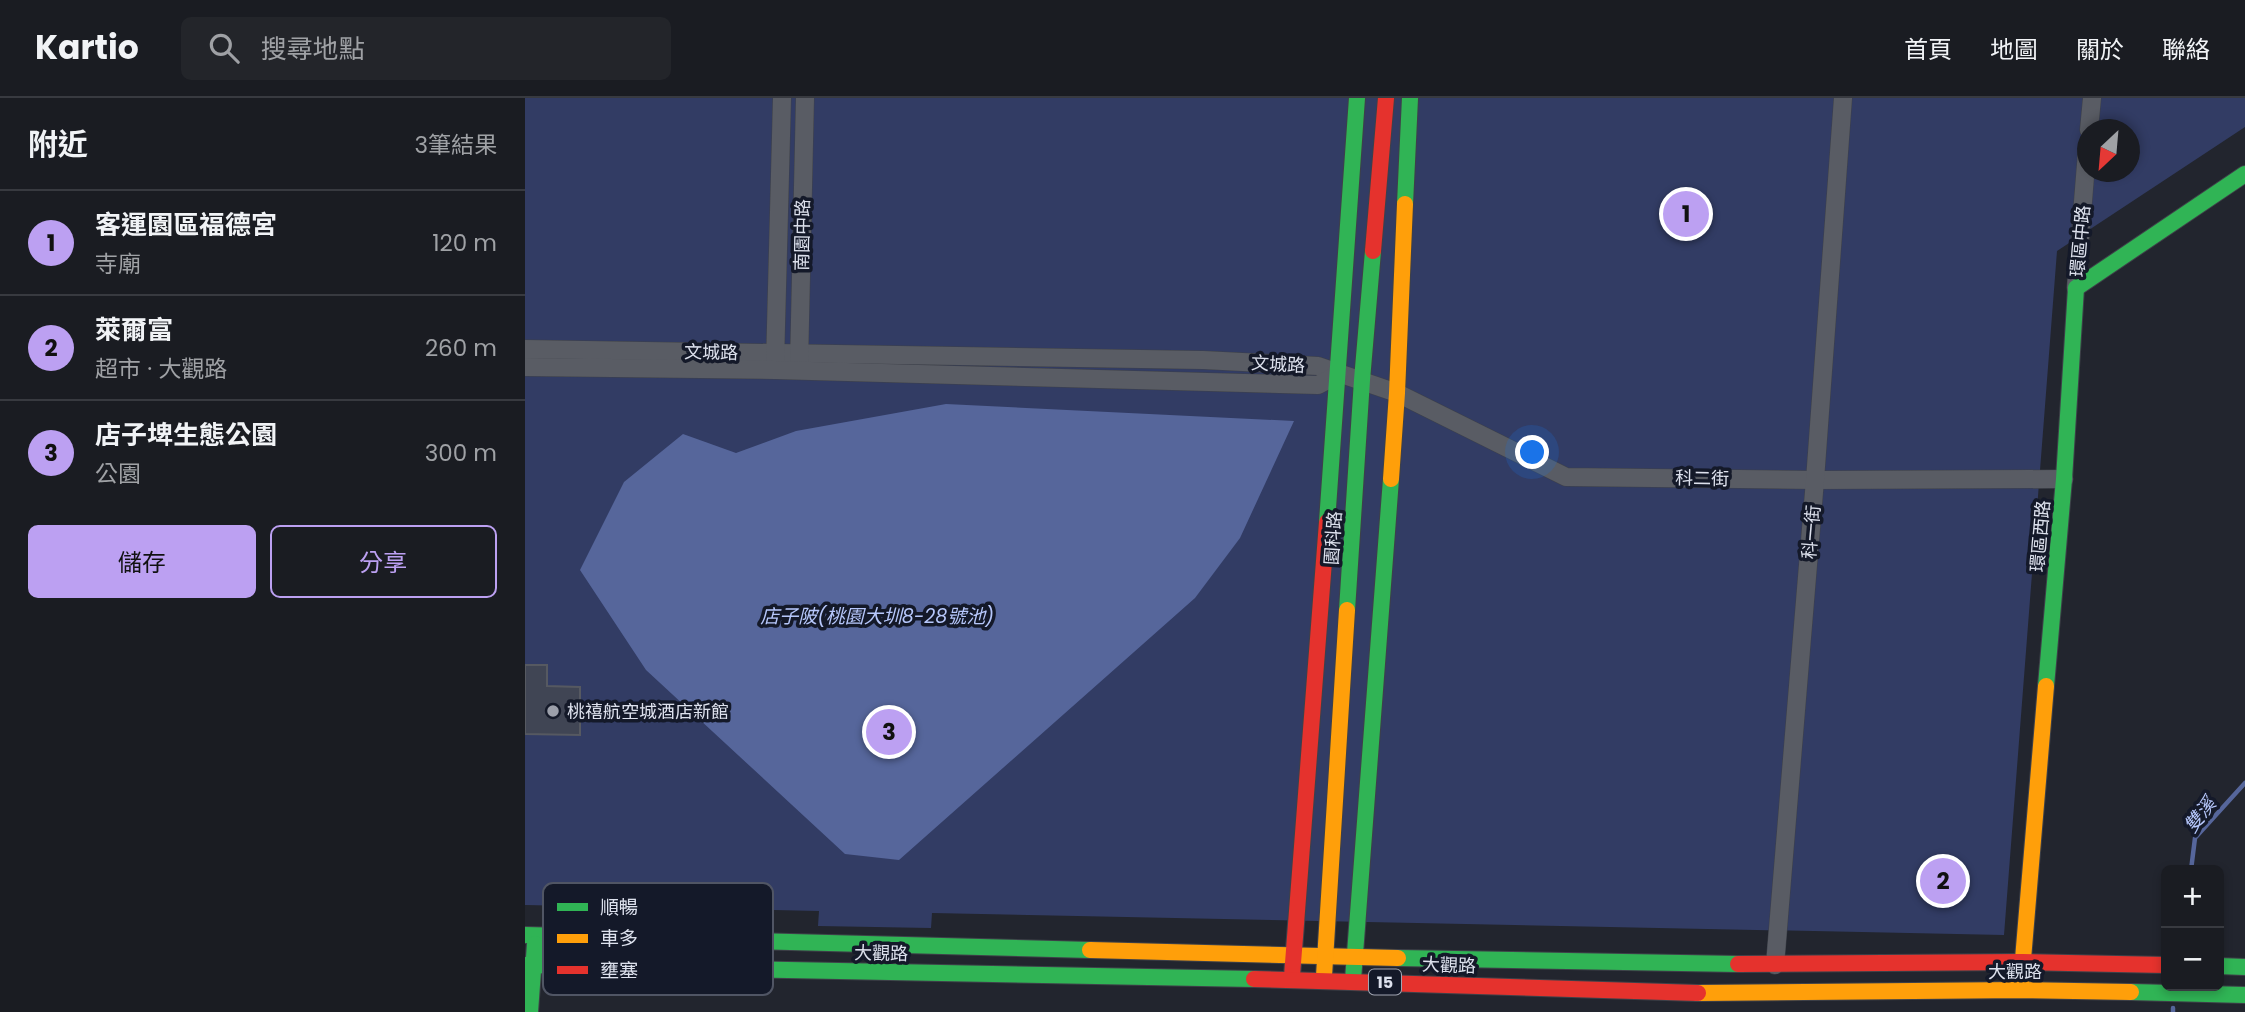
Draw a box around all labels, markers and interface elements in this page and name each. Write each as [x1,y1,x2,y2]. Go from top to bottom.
search box [181,17,671,80]
text: Kartio [35,24,139,71]
icon: search [205,29,243,67]
text: 搜尋地點 [261,31,365,67]
text: 首頁 [1904,33,1952,66]
text: 地圖 [1990,33,2038,66]
text: 關於 [2076,33,2124,66]
text: 聯絡 [2162,33,2210,66]
north arrow [2077,119,2140,182]
text: 附近 [28,123,88,166]
text: 3筆結果 [414,129,497,161]
pin: 1 [1663,188,1709,240]
street label: 南園中路 [789,199,815,271]
street label: 環區中路 [2064,204,2096,278]
text: 客運園區福德宮 [95,207,277,243]
text: 1 [47,227,55,259]
text: 120 m [432,227,497,259]
text: 寺廟 [95,248,141,280]
text: 萊爾富 [95,312,173,348]
text: 2 [44,332,58,364]
text: 260 m [425,332,497,364]
street label: 文城路 [684,339,738,365]
street label: 文城路 [1250,350,1306,378]
text: 超市 · 大觀路 [95,353,227,385]
text: 店子埤生態公園 [95,417,277,453]
your location [1515,435,1549,469]
text: 3 [44,437,58,469]
text: 300 m [425,437,497,469]
text: 公園 [95,458,141,490]
street label: 科二街 [1675,465,1729,491]
street label: 環區西路 [2024,499,2056,573]
street label: 科一街 [1796,504,1826,560]
street label: 園科路 [1319,510,1347,566]
button: 儲存 [28,525,256,598]
button: 分享 [270,525,497,598]
water label: 店子陂(桃園大圳8-28號池) [760,603,994,630]
place label: 桃禧航空城酒店新館 [567,699,729,724]
marker: 桃禧航空城酒店新館 [545,703,561,719]
pin: 3 [866,706,912,758]
water label: 雙溪 [2178,789,2224,838]
pin: 2 [1920,855,1966,907]
map controls [2161,865,2224,991]
button: + [2161,865,2224,928]
legend [543,883,773,995]
text: 順暢 [600,894,638,921]
text: 車多 [600,925,638,952]
button: − [2161,928,2224,991]
street label: 大觀路 [854,940,908,966]
street label: 大觀路 [1422,952,1476,978]
text: 壅塞 [600,957,638,984]
street label: 大觀路 [1988,959,2042,984]
road number: 15 [1369,970,1401,995]

